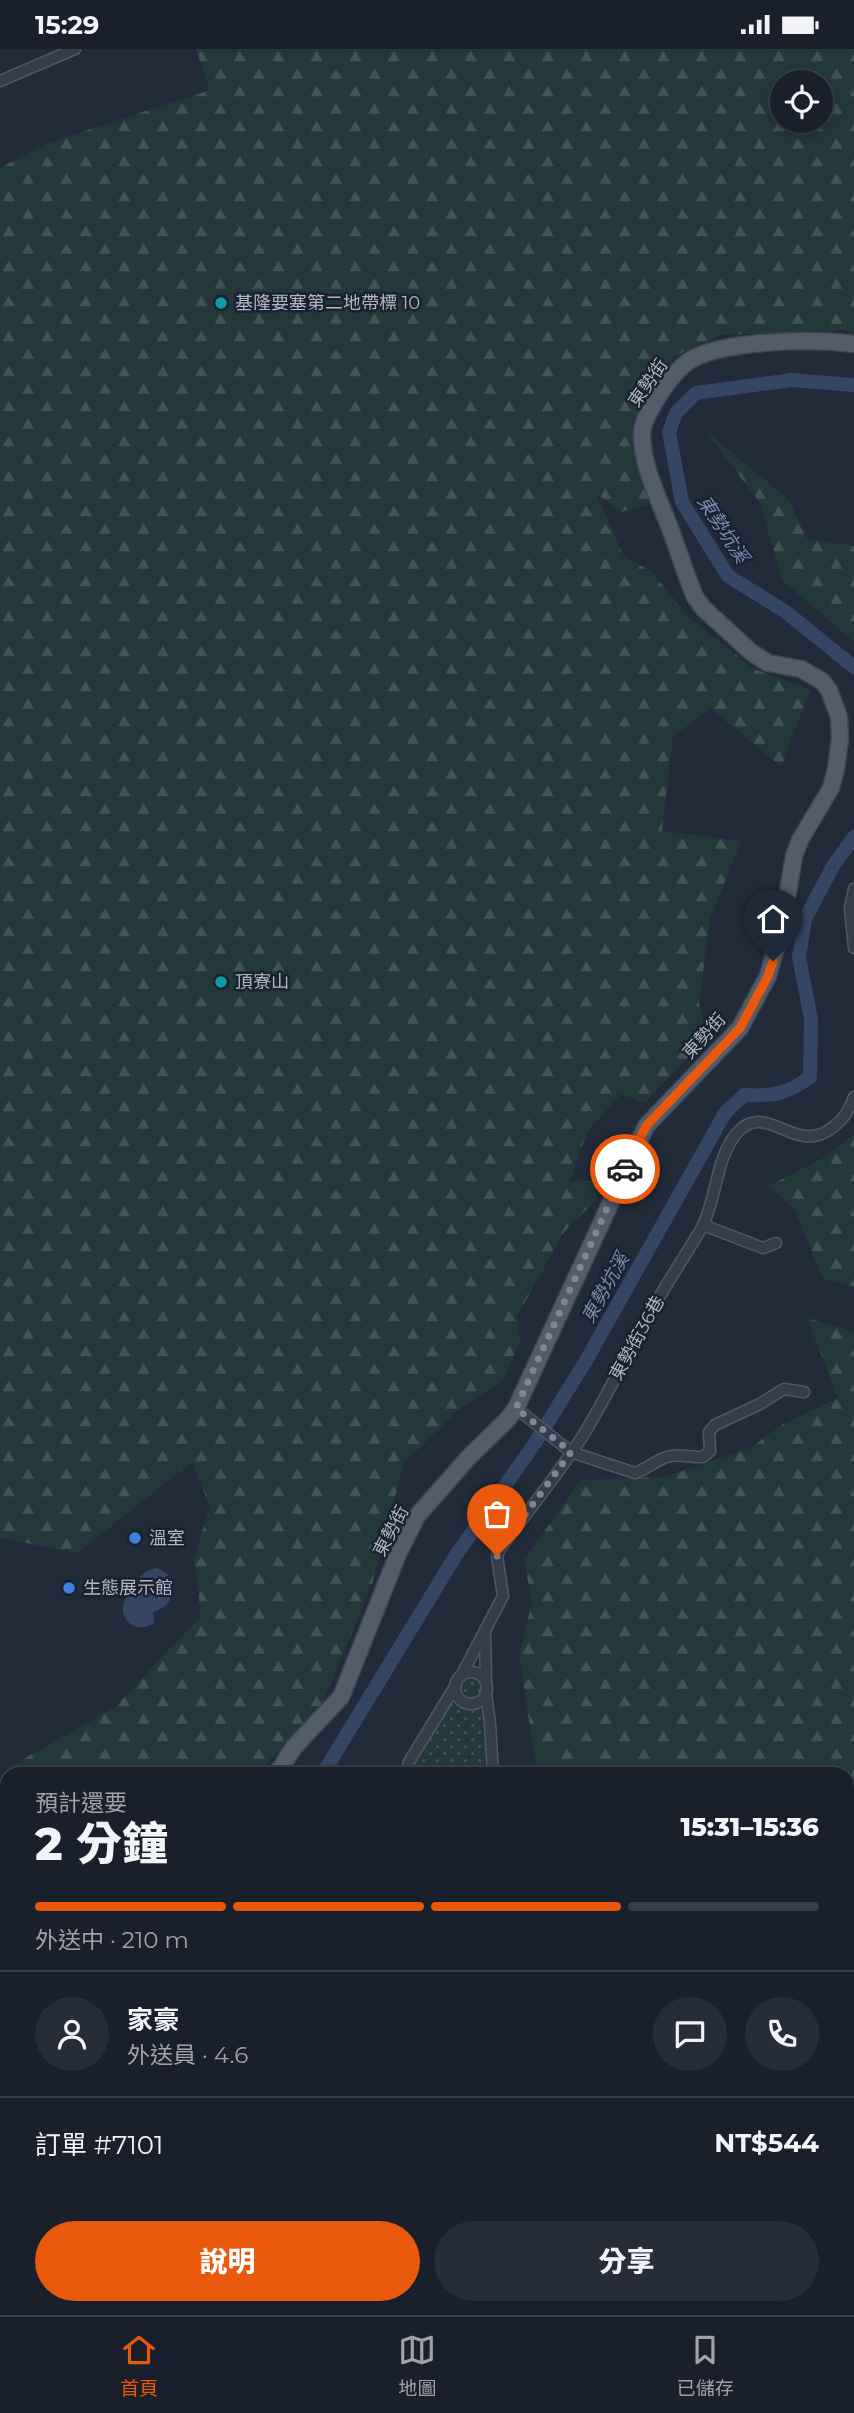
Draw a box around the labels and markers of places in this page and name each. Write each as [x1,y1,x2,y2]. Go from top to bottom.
place label: 基隆要塞第二地帶標 10 [235,292,420,314]
marker: 基隆要塞第二地帶標 10 [213,295,229,311]
pin [743,889,803,961]
place label: 頂寮山 [235,971,289,993]
marker: 頂寮山 [213,974,229,990]
pin [467,1484,527,1556]
place label: 溫室 [149,1527,185,1549]
marker: 溫室 [127,1530,143,1546]
place label: 生態展示館 [83,1577,173,1599]
marker: 生態展示館 [61,1580,77,1596]

